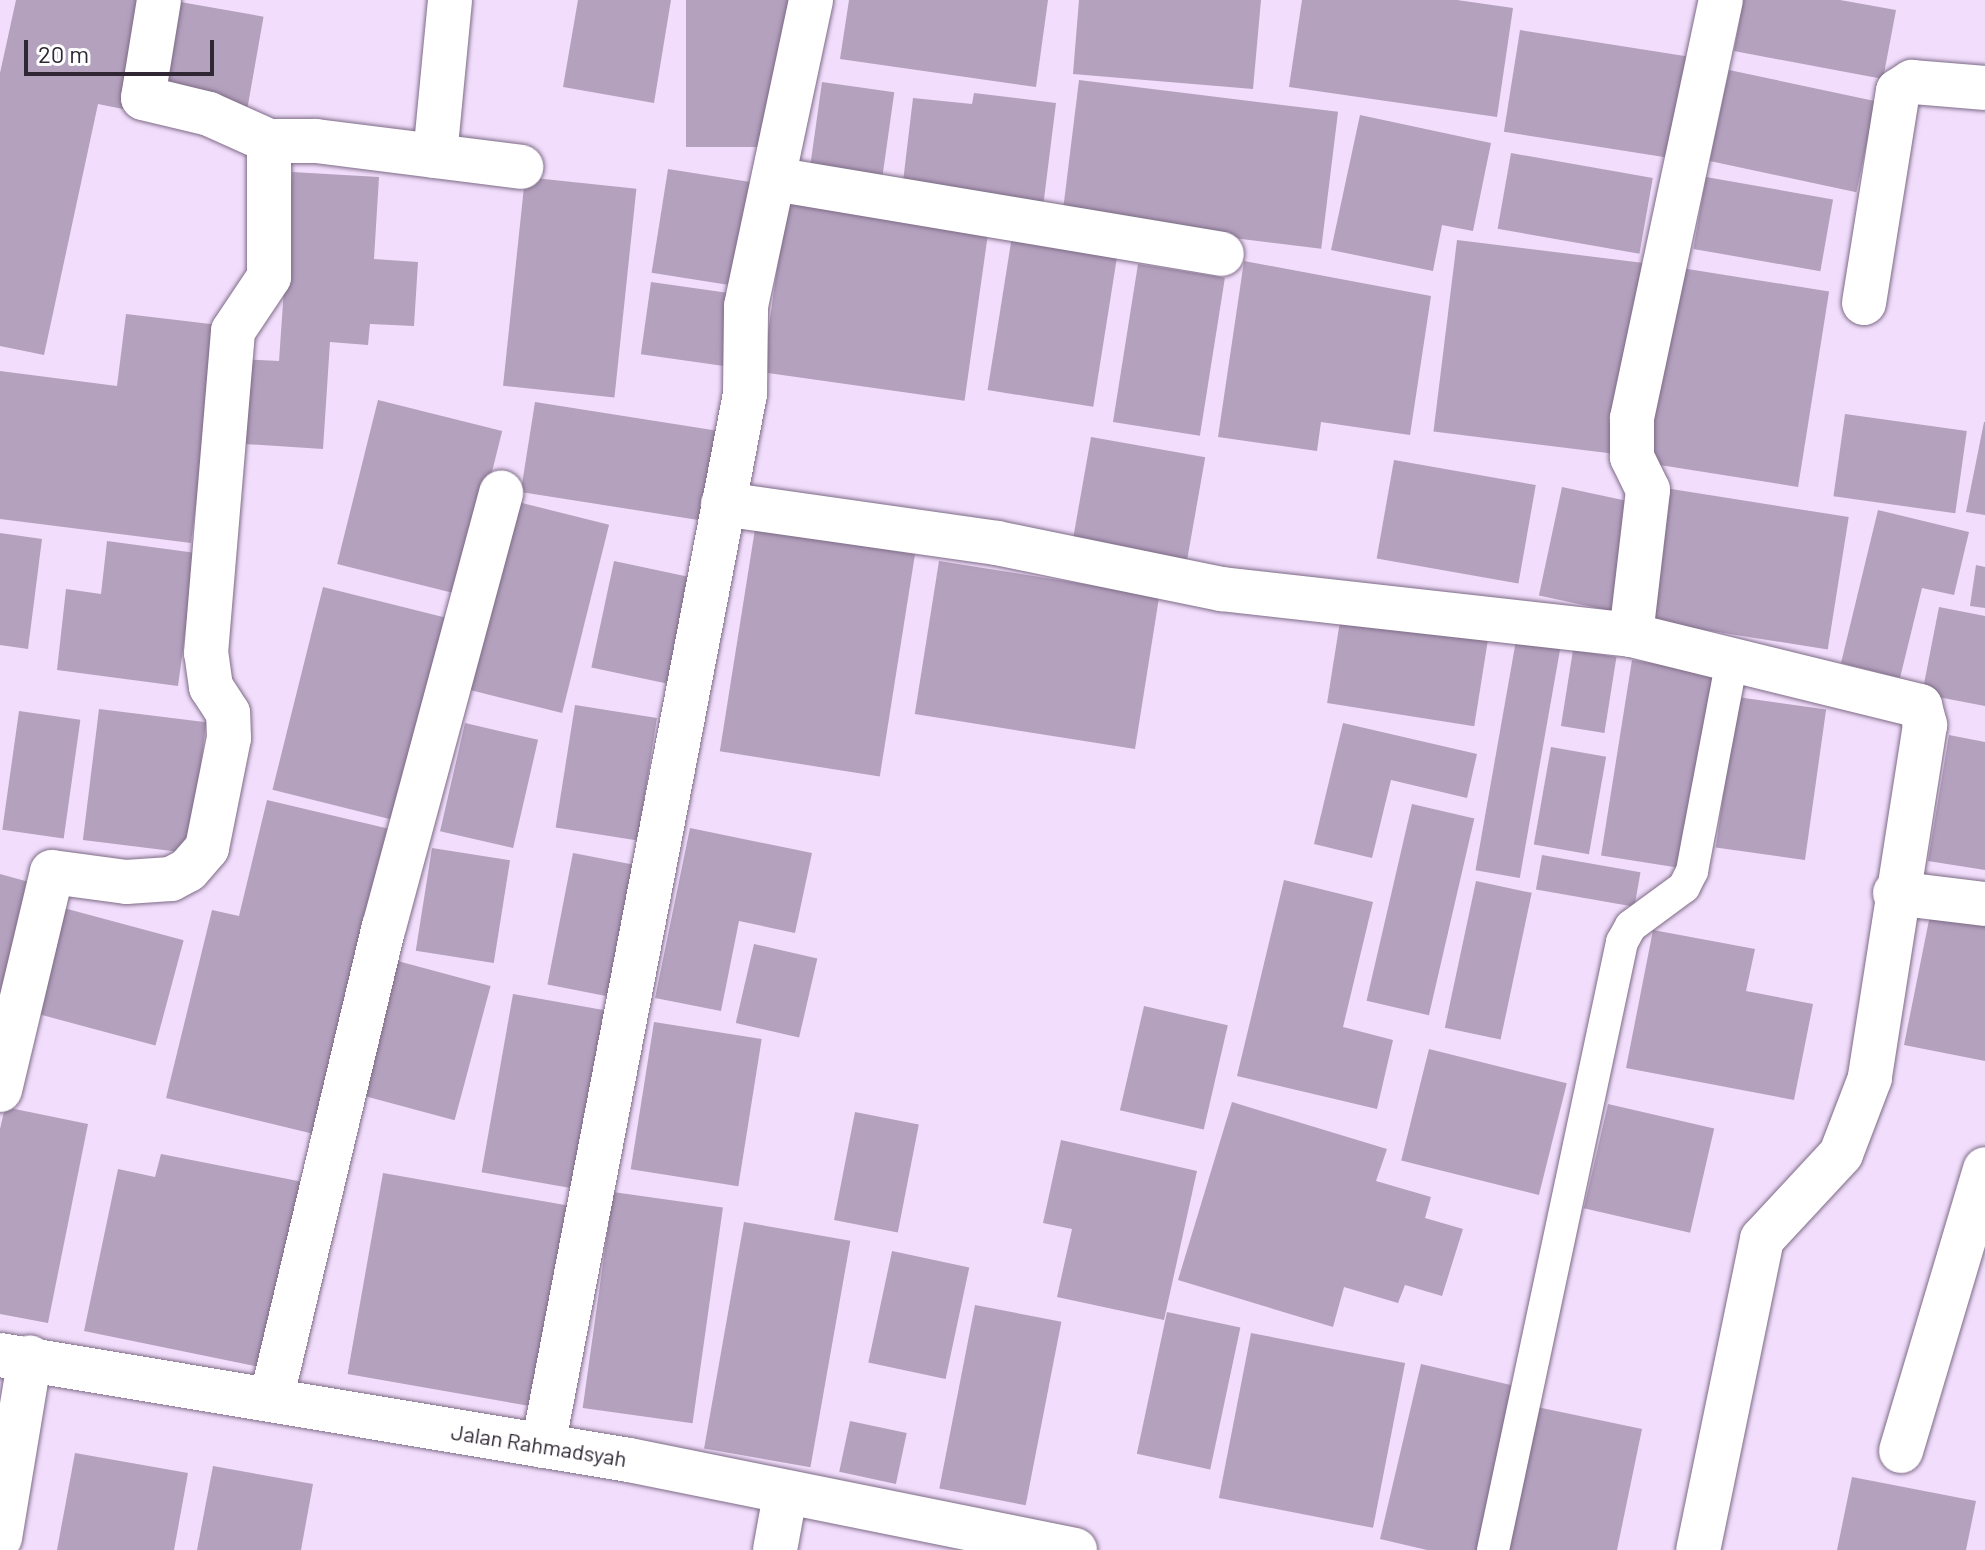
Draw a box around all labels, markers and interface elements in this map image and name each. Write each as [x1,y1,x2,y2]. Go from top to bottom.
scale bar [28,24,218,74]
text: 20 m [38,39,89,68]
street label: Jalan Rahmadsyah [449,1418,629,1472]

